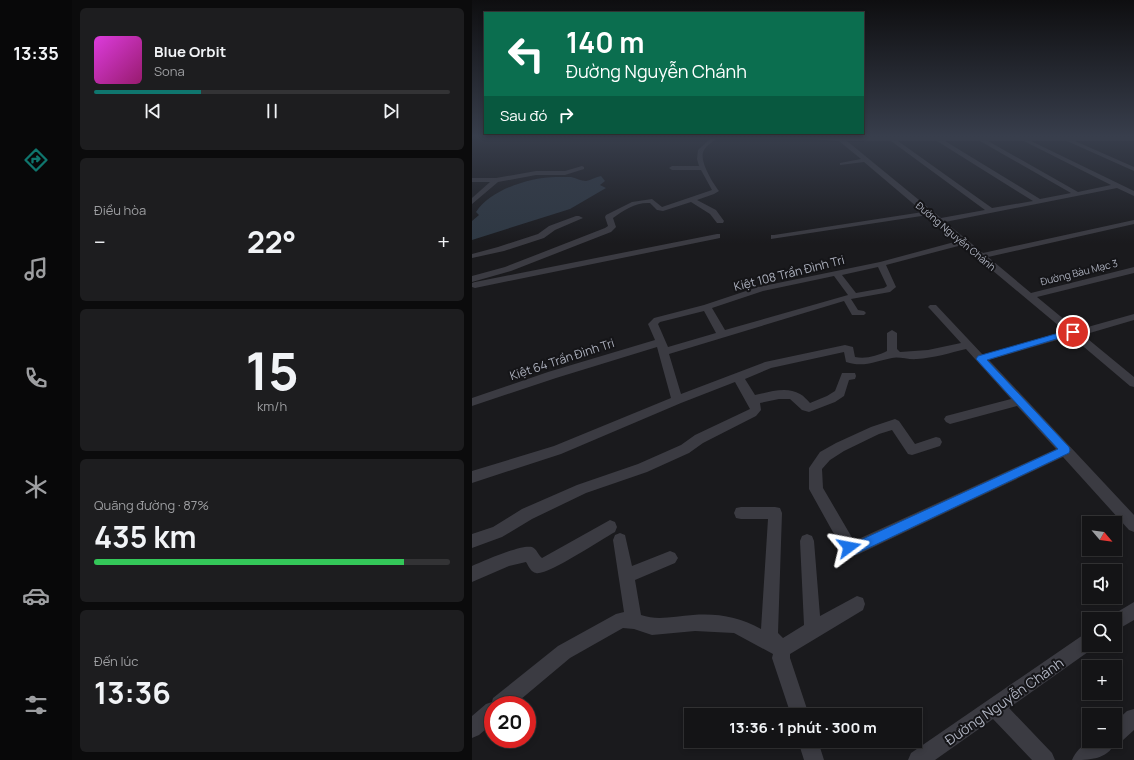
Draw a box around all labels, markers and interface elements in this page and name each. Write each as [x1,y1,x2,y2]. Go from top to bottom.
text: 140 m [566,23,645,61]
icon: left [500,28,552,80]
text: 13:35 [13,41,59,65]
text: Blue Orbit [154,41,226,62]
text: Đường Nguyễn Chánh [566,59,747,83]
text: Sona [154,62,185,80]
icon: previous [142,100,164,122]
icon: pause [261,100,283,122]
icon: next [380,100,402,122]
icon: right [555,104,577,126]
text: Sau đó [500,105,547,126]
icon: directions [22,146,50,174]
street label: Đường Nguyễn Chánh [913,198,999,274]
text: Điều hòa [94,201,146,219]
text: 22° [247,221,296,262]
text: − [94,227,106,257]
text: + [437,227,450,257]
street label: Kiệt 108 Trần Đình Tri [732,251,846,295]
icon: music [22,255,50,283]
street label: Đường Bàu Mạc 3 [1039,256,1119,288]
pin [1056,315,1090,349]
icon: arrive [1062,321,1084,343]
street label: Kiệt 64 Trần Đình Tri [508,334,616,384]
text: 15 [245,335,299,406]
icon: phone [22,364,50,392]
text: km/h [257,397,287,415]
icon: climate [22,473,50,501]
text: Quãng đường · 87% [94,496,209,514]
text: 435 km [94,516,196,557]
north arrow [1082,516,1122,556]
map controls [1082,516,1122,748]
position arrow [828,526,870,568]
button: sound [1082,564,1122,604]
icon: car [22,582,50,610]
button: search [1082,612,1122,652]
text: Đến lúc [94,652,138,670]
street label: Đường Nguyễn Chánh [941,653,1067,749]
button: + [1082,660,1122,700]
text: 13:36 [94,672,171,713]
icon: filters [22,691,50,719]
speed limit sign: 20 [484,696,536,748]
button: − [1082,708,1122,748]
text: 13:36 · 1 phút · 300 m [729,717,877,738]

